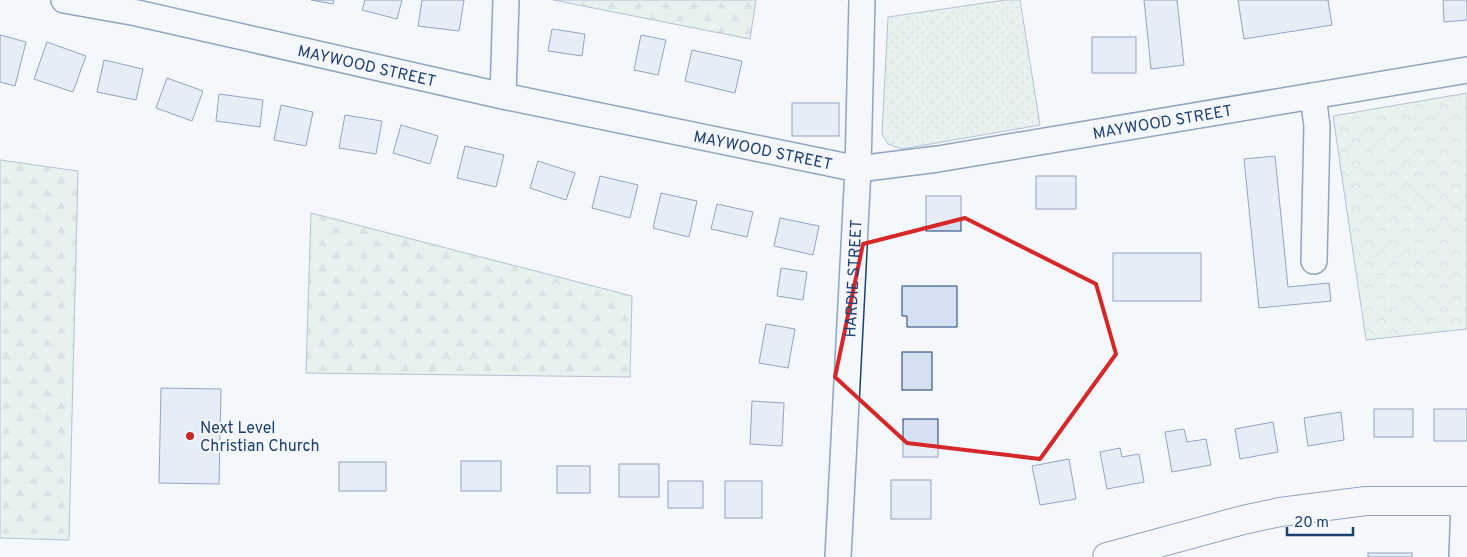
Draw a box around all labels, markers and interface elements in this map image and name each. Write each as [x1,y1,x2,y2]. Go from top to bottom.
street label: MAYWOOD STREET [295,42,438,92]
street label: MAYWOOD STREET [1091,102,1234,145]
street label: MAYWOOD STREET [692,127,834,175]
street label: HARDIE STREET [841,219,867,338]
place label: Next Level Christian Church [200,419,320,457]
marker: Next Level Christian Church [184,430,196,442]
scale bar [1287,504,1353,536]
text: 20 m [1294,514,1329,533]

